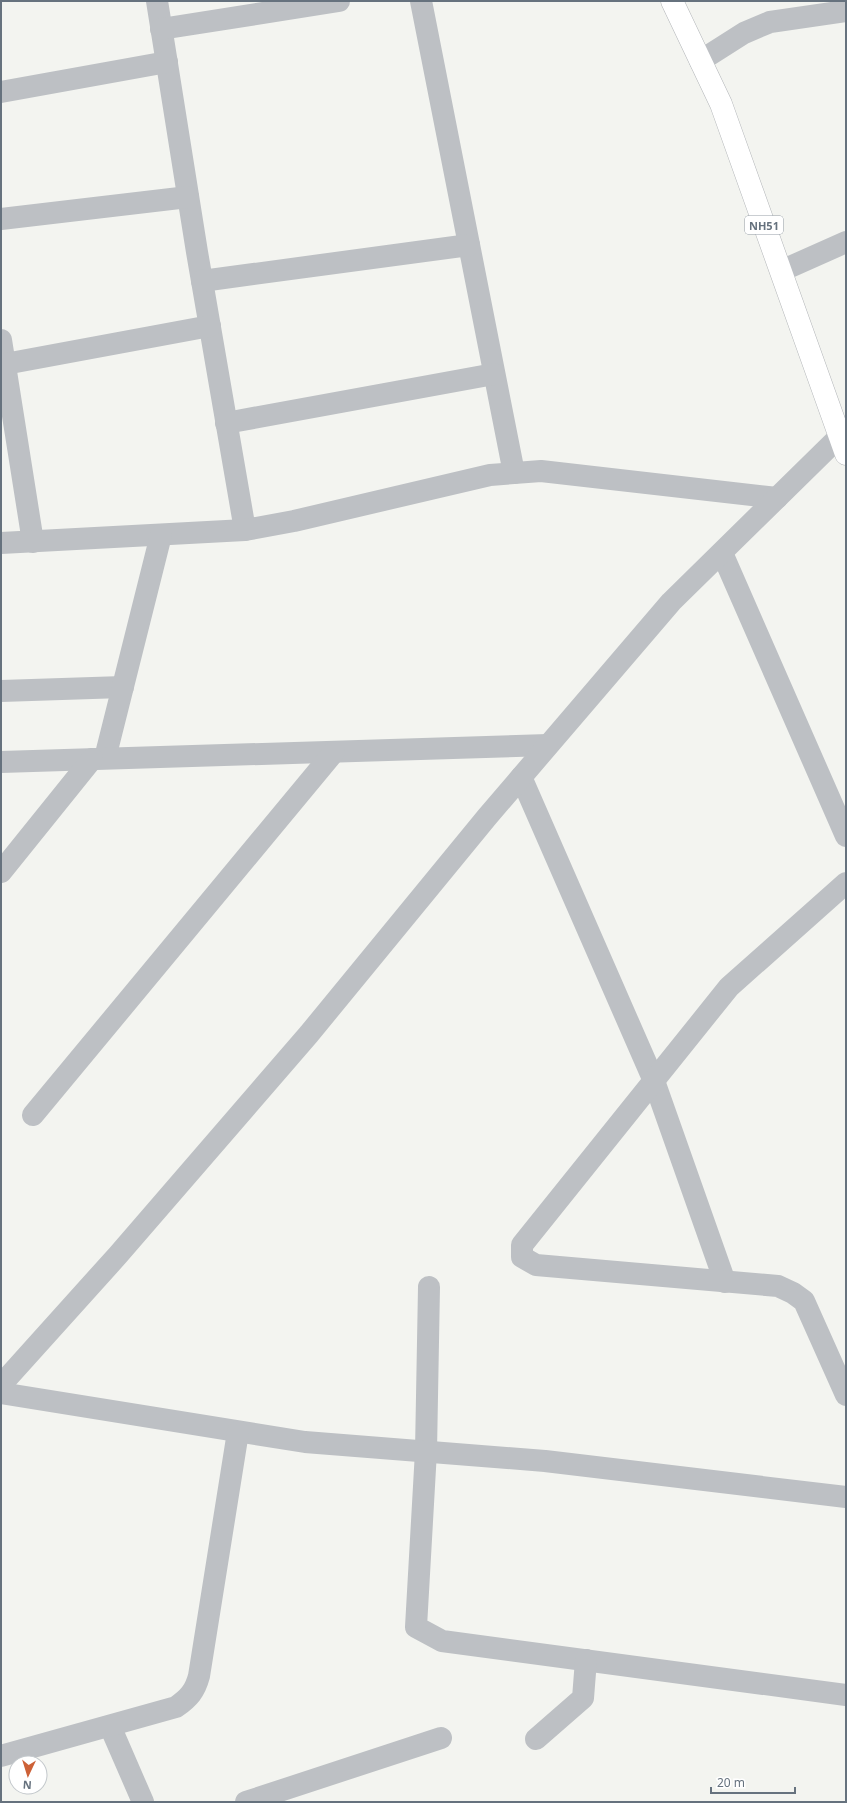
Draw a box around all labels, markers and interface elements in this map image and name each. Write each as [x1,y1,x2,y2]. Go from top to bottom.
road number: NH51 [745,216,783,234]
north arrow [8,1755,48,1795]
scale bar [711,1769,795,1795]
text: 20 m [717,1774,745,1791]
text: N [22,1778,32,1793]

